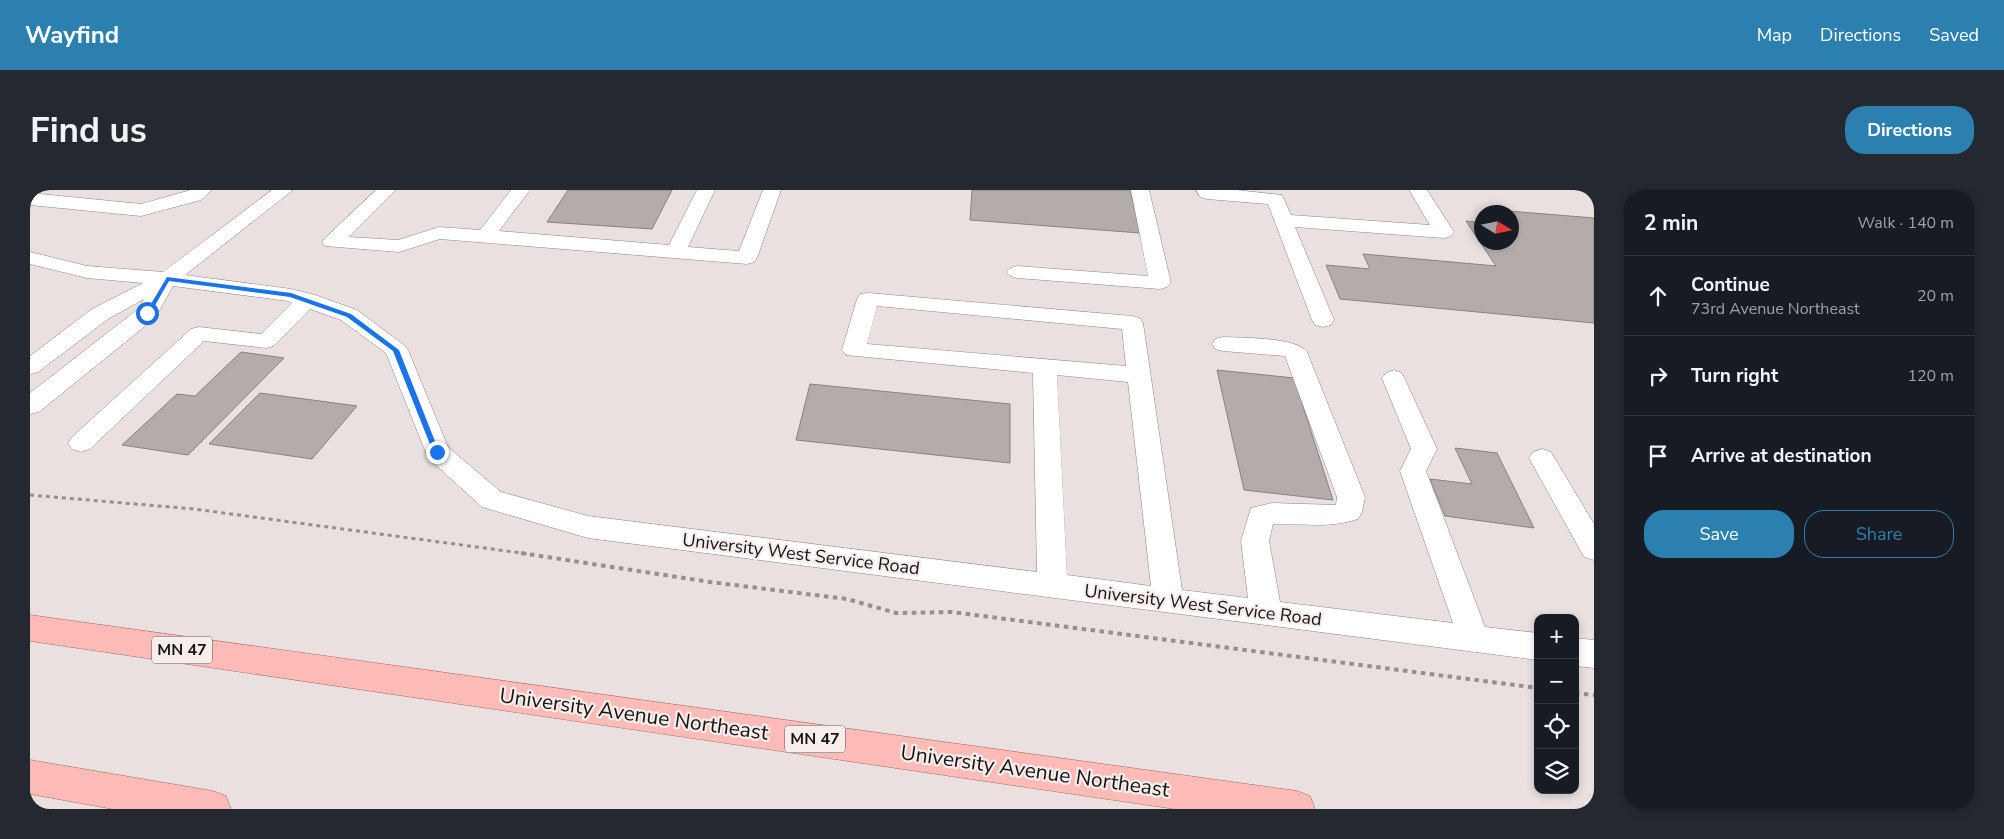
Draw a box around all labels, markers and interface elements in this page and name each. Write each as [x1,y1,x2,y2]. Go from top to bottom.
text: Wayfind [25,19,119,51]
text: Map [1757,23,1792,47]
text: Directions [1820,23,1901,47]
text: Saved [1929,23,1979,47]
button: Directions [1845,106,1974,154]
text: Find us [30,107,147,154]
north arrow [1474,205,1519,250]
text: 2 min [1644,209,1698,237]
text: Walk · 140 m [1858,212,1954,234]
text: Continue [1691,272,1770,298]
icon: ahead [1644,282,1672,310]
text: 20 m [1917,285,1954,307]
text: 73rd Avenue Northeast [1691,298,1860,320]
route start [136,302,159,325]
icon: right [1644,362,1672,390]
text: Turn right [1691,363,1778,389]
text: 120 m [1907,365,1954,387]
route end [426,441,449,464]
icon: arrive [1644,442,1672,470]
text: Arrive at destination [1691,443,1872,469]
button: Save [1644,510,1794,558]
button: Share [1804,510,1954,558]
street label: University West Service Road [681,528,921,580]
street label: University West Service Road [1083,579,1323,631]
map controls [1534,614,1579,794]
button: + [1534,614,1579,659]
road number: MN 47 [152,636,212,664]
button: − [1534,659,1579,704]
street label: University Avenue Northeast [498,681,771,747]
button: locate [1534,704,1579,749]
road number: MN 47 [785,726,845,752]
street label: University Avenue Northeast [899,738,1172,804]
button: layers [1534,749,1579,794]

